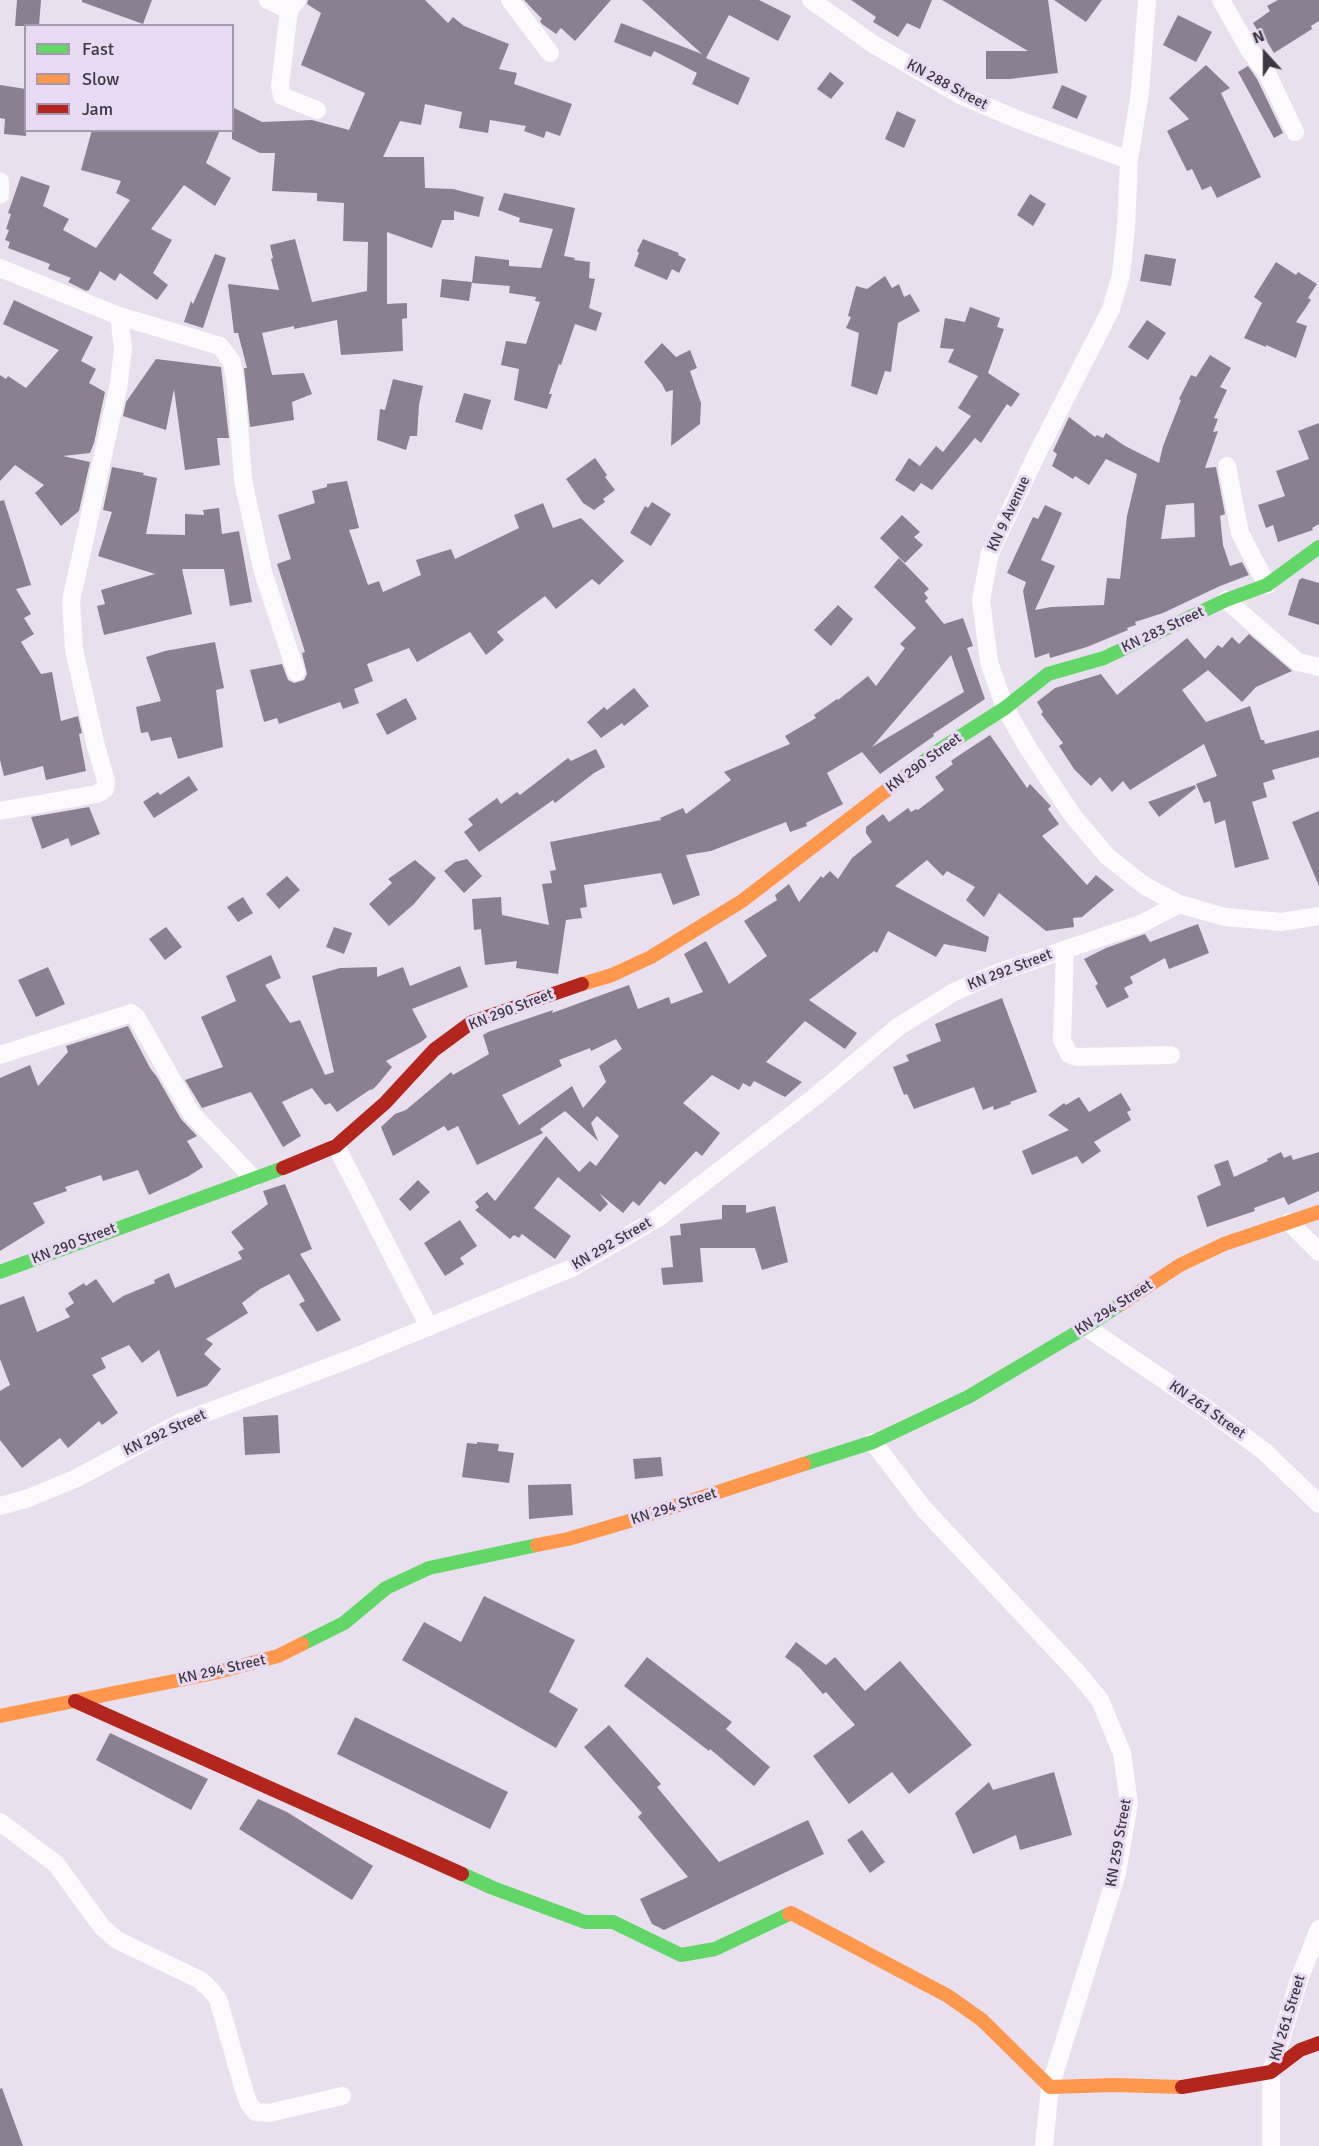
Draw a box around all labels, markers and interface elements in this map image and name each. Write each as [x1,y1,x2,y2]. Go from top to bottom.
legend [24,24,234,132]
north arrow [1235,24,1295,84]
text: N [1250,26,1267,49]
text: Fast [82,38,114,60]
street label: KN 288 Street [903,56,991,114]
text: Slow [82,68,119,90]
text: Jam [82,98,113,120]
street label: KN 9 Avenue [984,474,1034,554]
street label: KN 283 Street [1119,603,1207,657]
street label: KN 290 Street [883,730,965,796]
street label: KN 292 Street [965,946,1055,994]
street label: KN 290 Street [466,986,556,1034]
street label: KN 292 Street [569,1214,655,1274]
street label: KN 290 Street [29,1220,119,1268]
street label: KN 294 Street [1072,1276,1156,1340]
street label: KN 261 Street [1165,1377,1249,1443]
street label: KN 292 Street [121,1406,209,1460]
street label: KN 294 Street [629,1485,719,1529]
street label: KN 294 Street [177,1651,267,1689]
street label: KN 259 Street [1102,1798,1136,1888]
street label: KN 261 Street [1266,1973,1310,2063]

